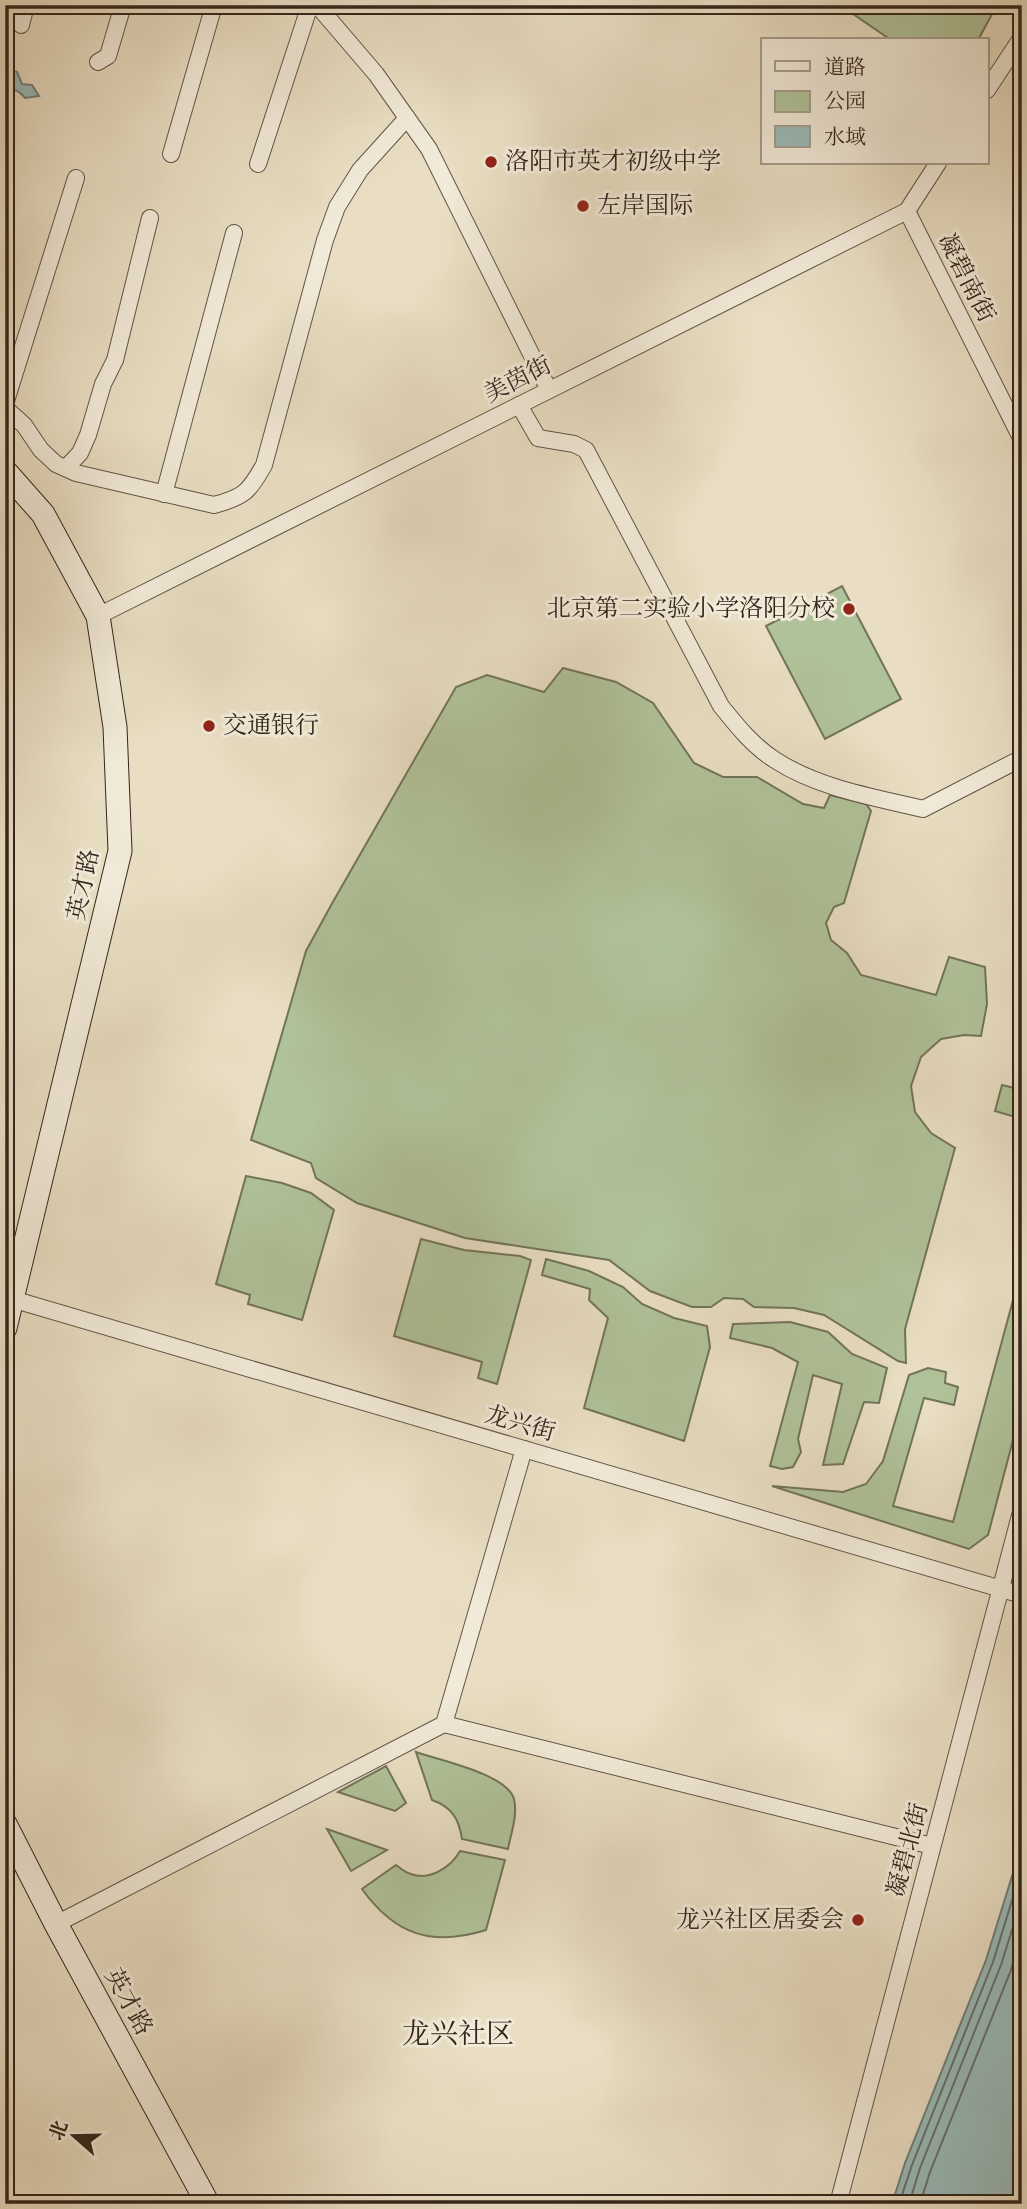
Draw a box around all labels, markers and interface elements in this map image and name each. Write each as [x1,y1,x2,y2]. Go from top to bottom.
legend [761,38,988,164]
text: 道路 [824,55,866,81]
text: 公园 [824,89,866,115]
text: 水域 [824,125,866,151]
place label: 洛阳市英才初级中学 [505,147,721,177]
marker: 洛阳市英才初级中学 [483,154,499,170]
place label: 左岸国际 [597,191,693,221]
marker: 左岸国际 [575,198,591,214]
street label: 凝碧南街 [931,228,1001,328]
street label: 美茵街 [479,350,557,410]
place label: 北京第二实验小学洛阳分校 [547,594,835,624]
marker: 北京第二实验小学洛阳分校 [841,601,857,617]
place label: 交通银行 [223,711,319,741]
marker: 交通银行 [201,718,217,734]
street label: 英才路 [62,847,106,923]
street label: 龙兴街 [481,1400,559,1448]
street label: 凝碧北街 [881,1800,935,1900]
place label: 龙兴社区居委会 [676,1905,844,1935]
marker: 龙兴社区居委会 [850,1912,866,1928]
street label: 英才路 [97,1963,159,2041]
district label: 龙兴社区 [402,2017,514,2052]
north arrow [38,2100,108,2170]
text: 北 [44,2117,73,2144]

